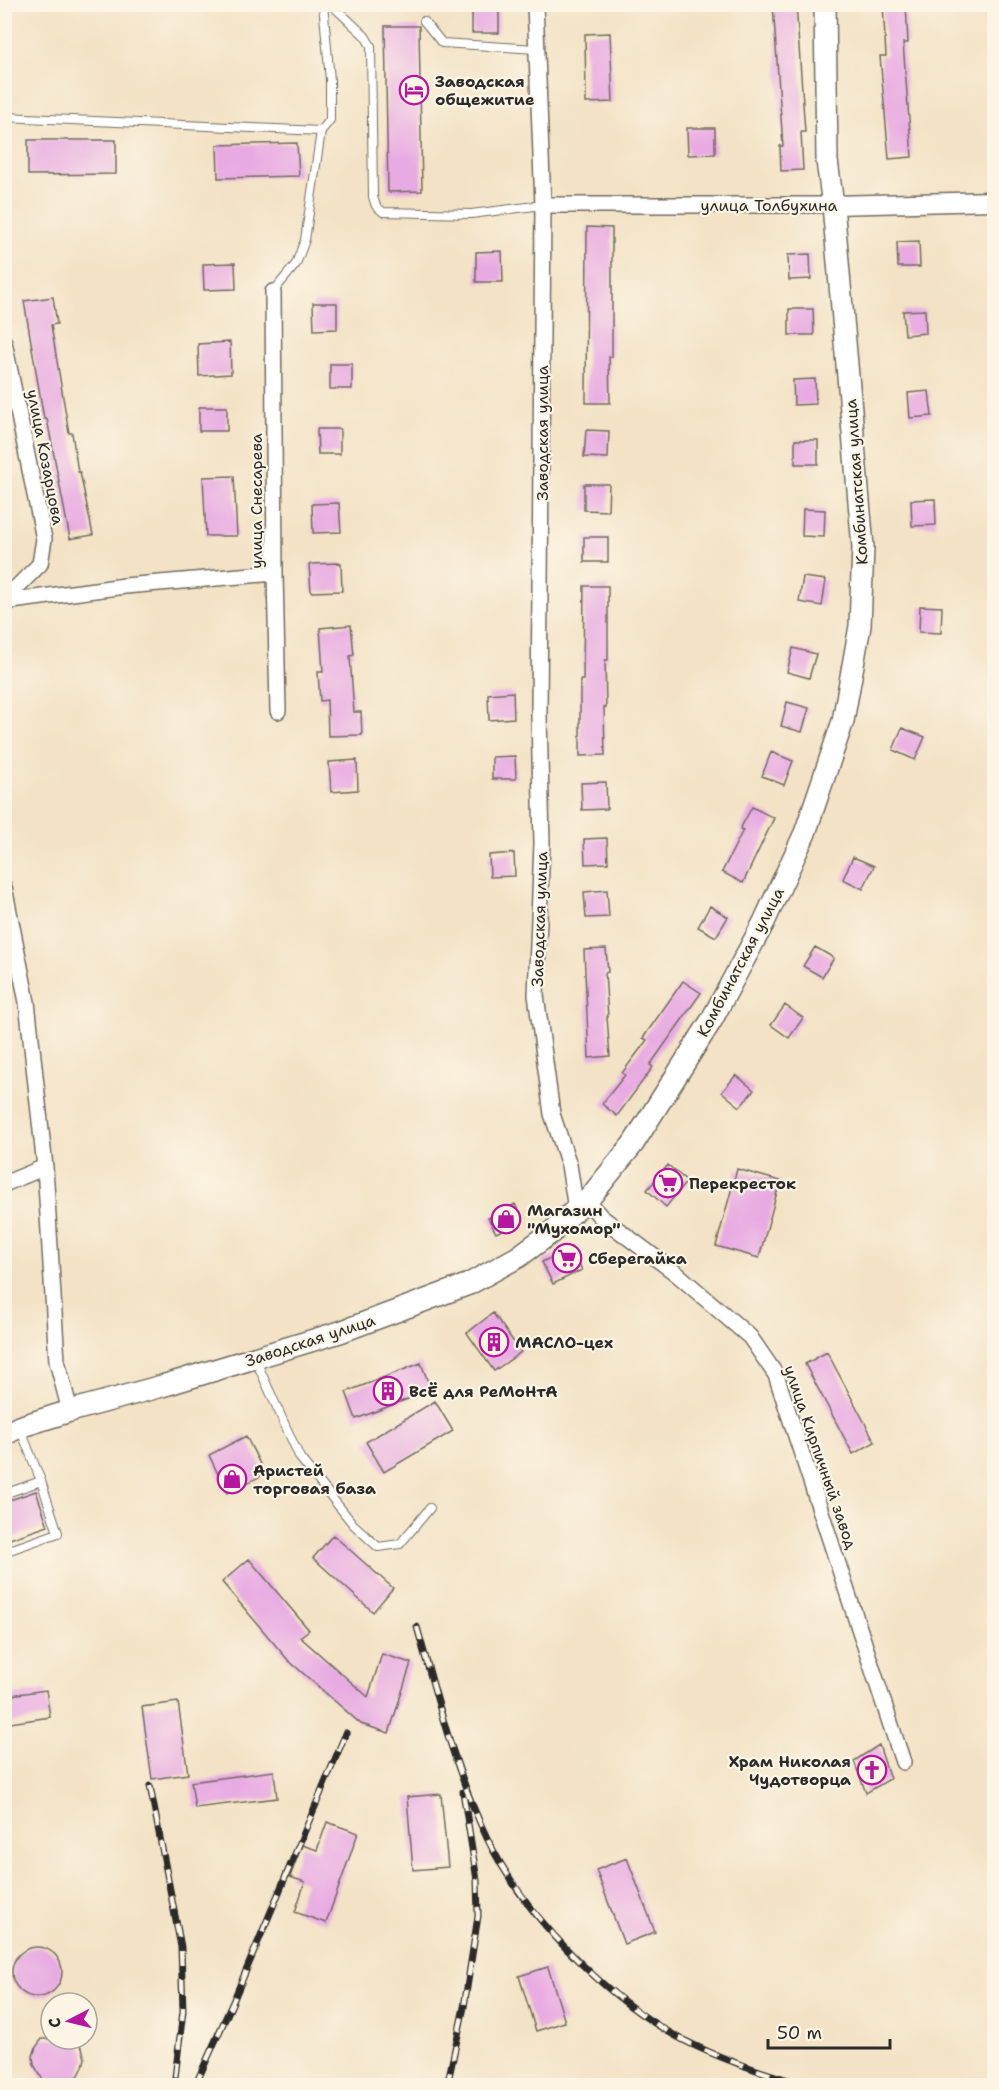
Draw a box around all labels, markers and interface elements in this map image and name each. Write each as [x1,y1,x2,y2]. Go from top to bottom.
place label: Заводская общежитие [435,71,535,110]
hotel icon: Заводская общежитие [398,74,430,106]
street label: улица Толбухина [700,195,838,216]
street label: Заводская улица [532,365,553,501]
street label: улица Козарцова [22,388,69,527]
street label: Комбинатская улица [840,398,873,566]
street label: улица Снесарева [246,433,267,569]
street label: Заводская улица [527,851,552,987]
street label: Комбинатская улица [692,884,789,1041]
supermarket icon: Перекресток [652,1167,684,1199]
place label: Перекресток [689,1173,796,1194]
place label: Магазин "Мухомор" [527,1200,621,1239]
shop icon: Магазин "Мухомор" [490,1203,522,1235]
supermarket icon: Сберегайка [551,1242,583,1274]
place label: Сберегайка [588,1248,687,1269]
street label: Заводская улица [242,1310,378,1371]
building icon: МАСЛО-цех [478,1326,510,1358]
place label: МАСЛО-цех [515,1332,613,1353]
street label: улица Кирпичный завод [779,1362,862,1552]
building icon: ВсЁ для РеМоНтА [372,1375,404,1407]
place label: ВсЁ для РеМоНтА [409,1381,558,1402]
place label: Аристей торговая база [253,1460,376,1499]
shop icon: Аристей торговая база [216,1463,248,1495]
place label: Храм Николая Чудотворца [729,1751,851,1790]
church icon: Храм Николая Чудотворца [856,1754,888,1786]
north arrow [39,1991,99,2051]
scale bar [768,2012,890,2050]
text: С [44,2016,66,2029]
text: 50 m [777,2021,822,2045]

